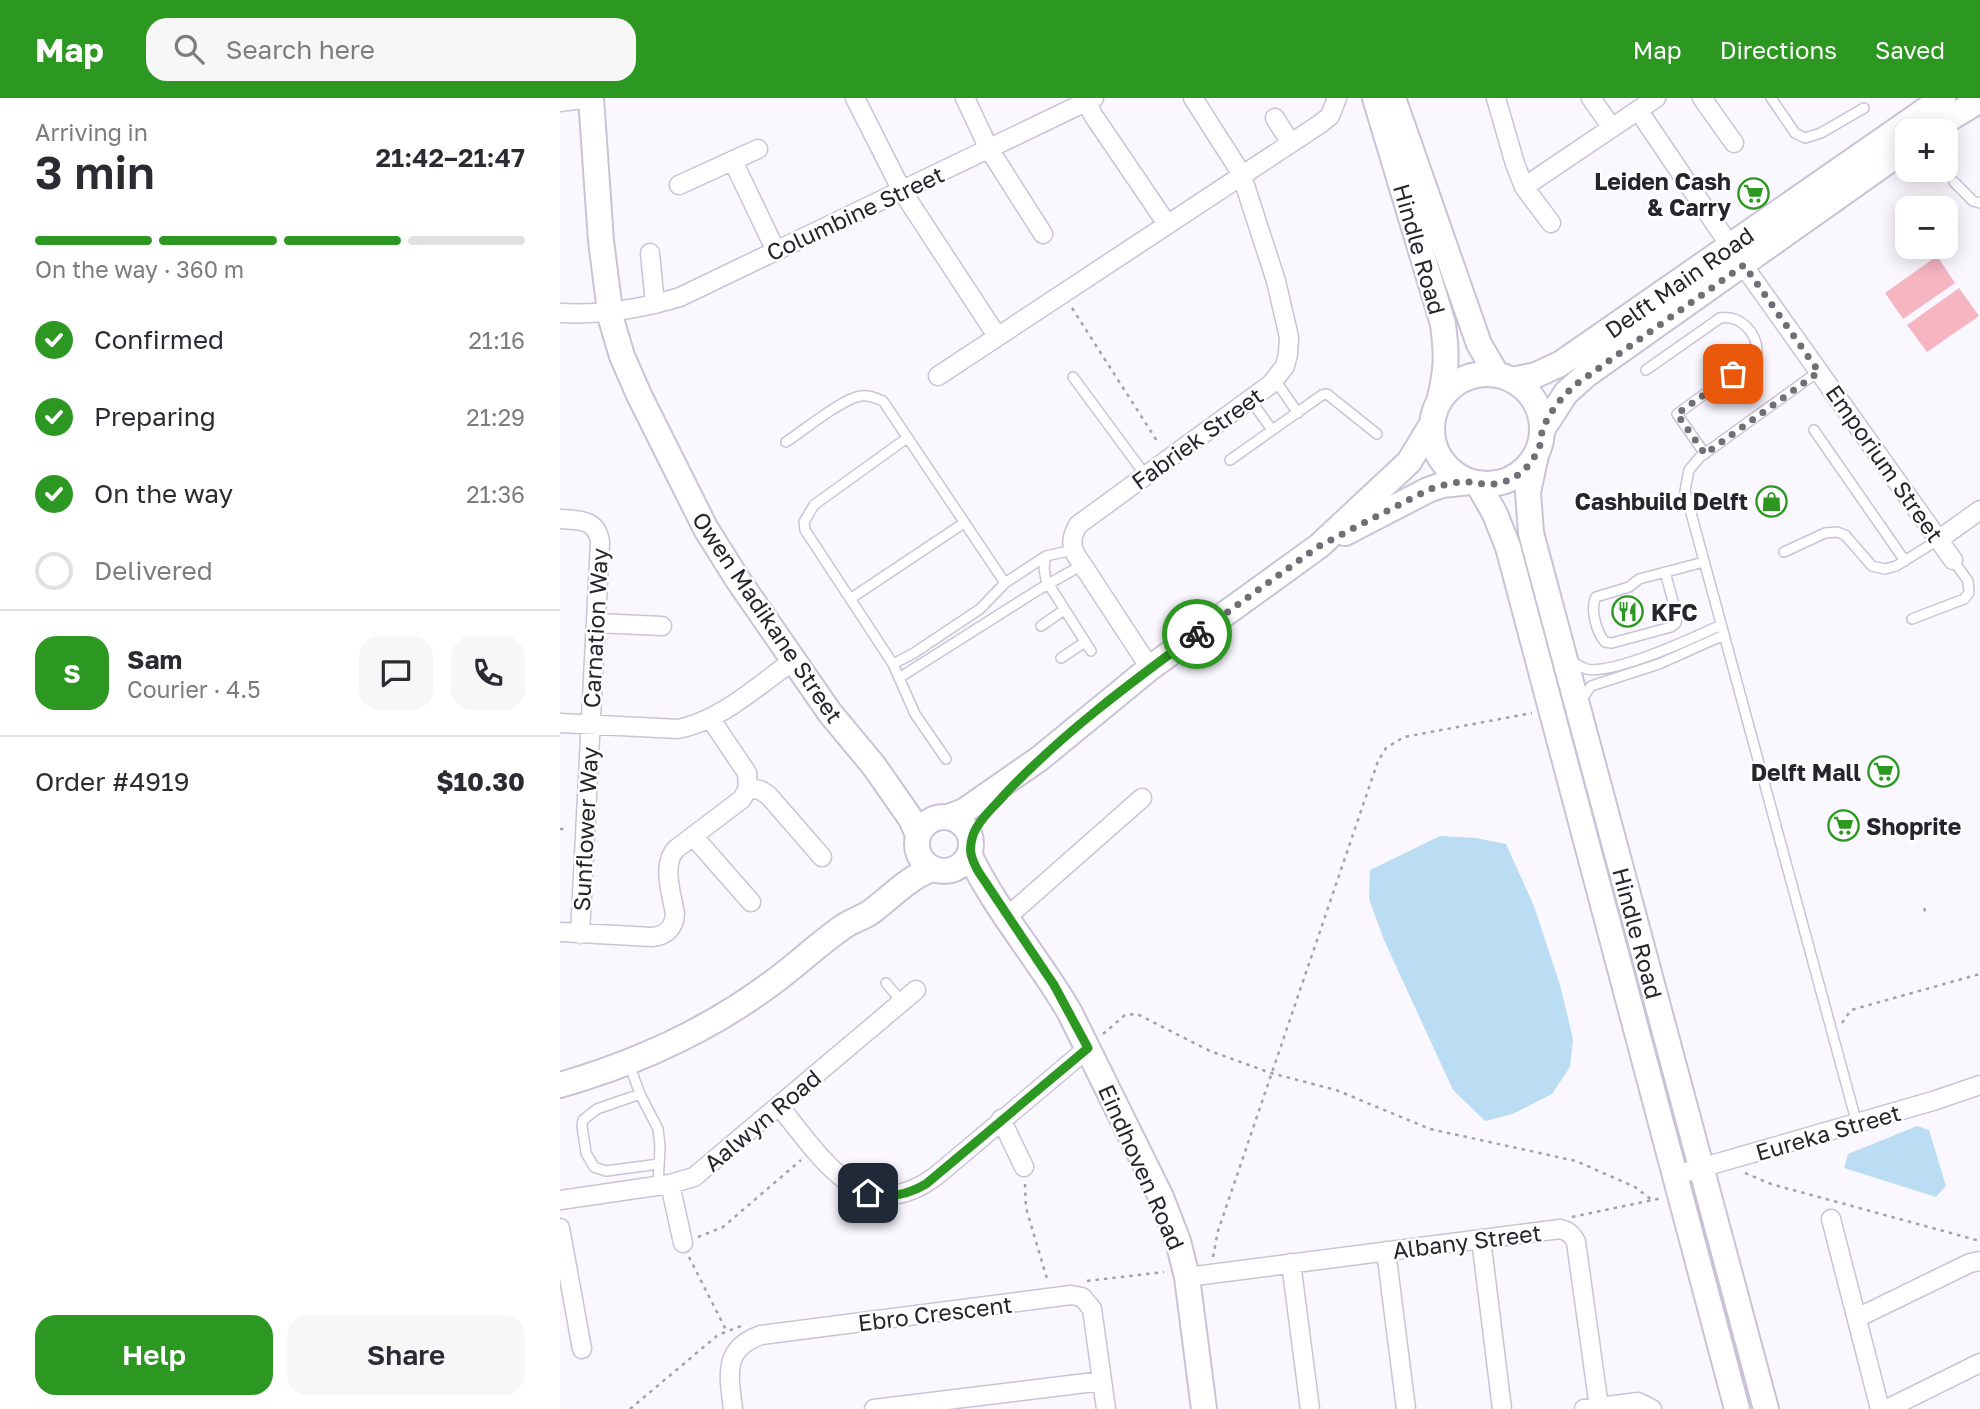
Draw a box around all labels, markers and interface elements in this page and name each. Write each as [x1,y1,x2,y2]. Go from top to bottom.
search box [146,18,636,81]
text: Map [35,30,104,69]
icon: search [170,30,208,68]
text: Search here [226,34,375,65]
text: Map [1633,35,1682,64]
text: Directions [1720,35,1837,64]
text: Saved [1875,35,1945,64]
text: Arriving in [35,118,148,146]
map controls [1895,119,1958,259]
button: + [1895,119,1958,182]
text: 21:42–21:47 [375,142,525,173]
text: 3 min [35,144,155,199]
street label: Columbine Street [762,160,948,266]
place label: Leiden Cash & Carry [1594,167,1731,221]
supermarket icon: Leiden Cash & Carry [1737,177,1771,211]
street label: Hindle Road [1388,180,1452,318]
button: − [1895,196,1958,259]
street label: Delft Main Road [1599,220,1759,344]
text: On the way · 360 m [35,255,244,283]
icon: check [35,321,73,359]
text: Confirmed [94,324,224,355]
text: 21:16 [469,326,525,354]
pin [1703,344,1763,404]
icon: bag [1714,355,1752,393]
street label: Emporium Street [1820,379,1950,547]
street label: Fabriek Street [1126,381,1268,495]
icon: check [35,398,73,436]
text: Preparing [94,401,216,432]
text: 21:29 [466,403,525,431]
icon: check [35,475,73,513]
text: On the way [94,478,233,509]
text: 21:36 [466,480,525,508]
shop icon: Cashbuild Delft [1754,484,1788,518]
place label: Cashbuild Delft [1575,487,1748,515]
street label: Owen Madikane Street [687,506,849,728]
street label: Carnation Way [577,547,613,709]
text: Delivered [94,555,213,586]
restaurant icon: KFC [1611,595,1645,629]
place label: KFC [1651,598,1698,626]
courier [1162,599,1232,669]
icon: bike [1178,615,1216,653]
button: chat [359,636,433,710]
button: phone [451,636,525,710]
text: Sam [127,644,182,675]
text: S [63,658,81,689]
text: Courier · 4.5 [127,675,260,703]
street label: Sunflower Way [567,746,603,912]
supermarket icon: Delft Mall [1867,755,1901,789]
place label: Delft Mall [1751,758,1861,786]
text: Order #4919 [35,766,189,797]
text: $10.30 [436,766,525,797]
supermarket icon: Shoprite [1826,809,1860,843]
place label: Shoprite [1866,812,1961,840]
street label: Hindle Road [1607,864,1669,1002]
street label: Aalwyn Road [698,1063,826,1177]
street label: Eindhoven Road [1093,1080,1191,1254]
street label: Eureka Street [1752,1098,1904,1166]
pin [838,1163,898,1223]
icon: home [849,1174,887,1212]
street label: Albany Street [1391,1218,1543,1264]
street label: Ebro Crescent [856,1290,1014,1336]
button: Help [35,1315,273,1395]
button: Share [287,1315,525,1395]

